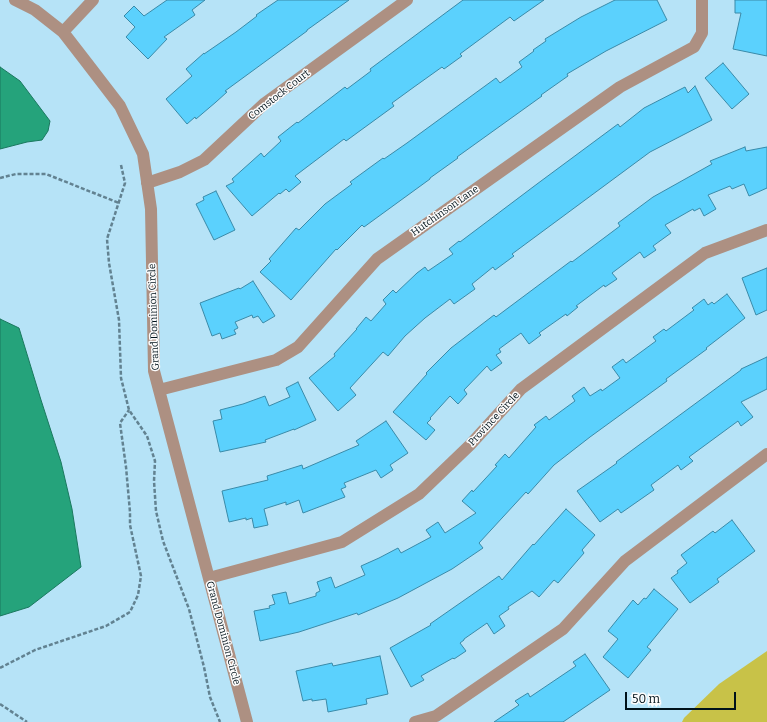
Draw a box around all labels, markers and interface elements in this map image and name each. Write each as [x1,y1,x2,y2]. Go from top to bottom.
street label: Comstock Court [246,67,312,123]
street label: Hutchinson Lane [409,183,481,239]
street label: Grand Dominion Circle [146,264,162,370]
street label: Province Circle [466,390,522,448]
street label: Grand Dominion Circle [203,580,243,686]
scale bar [627,684,738,710]
text: 50 m [632,692,660,706]

